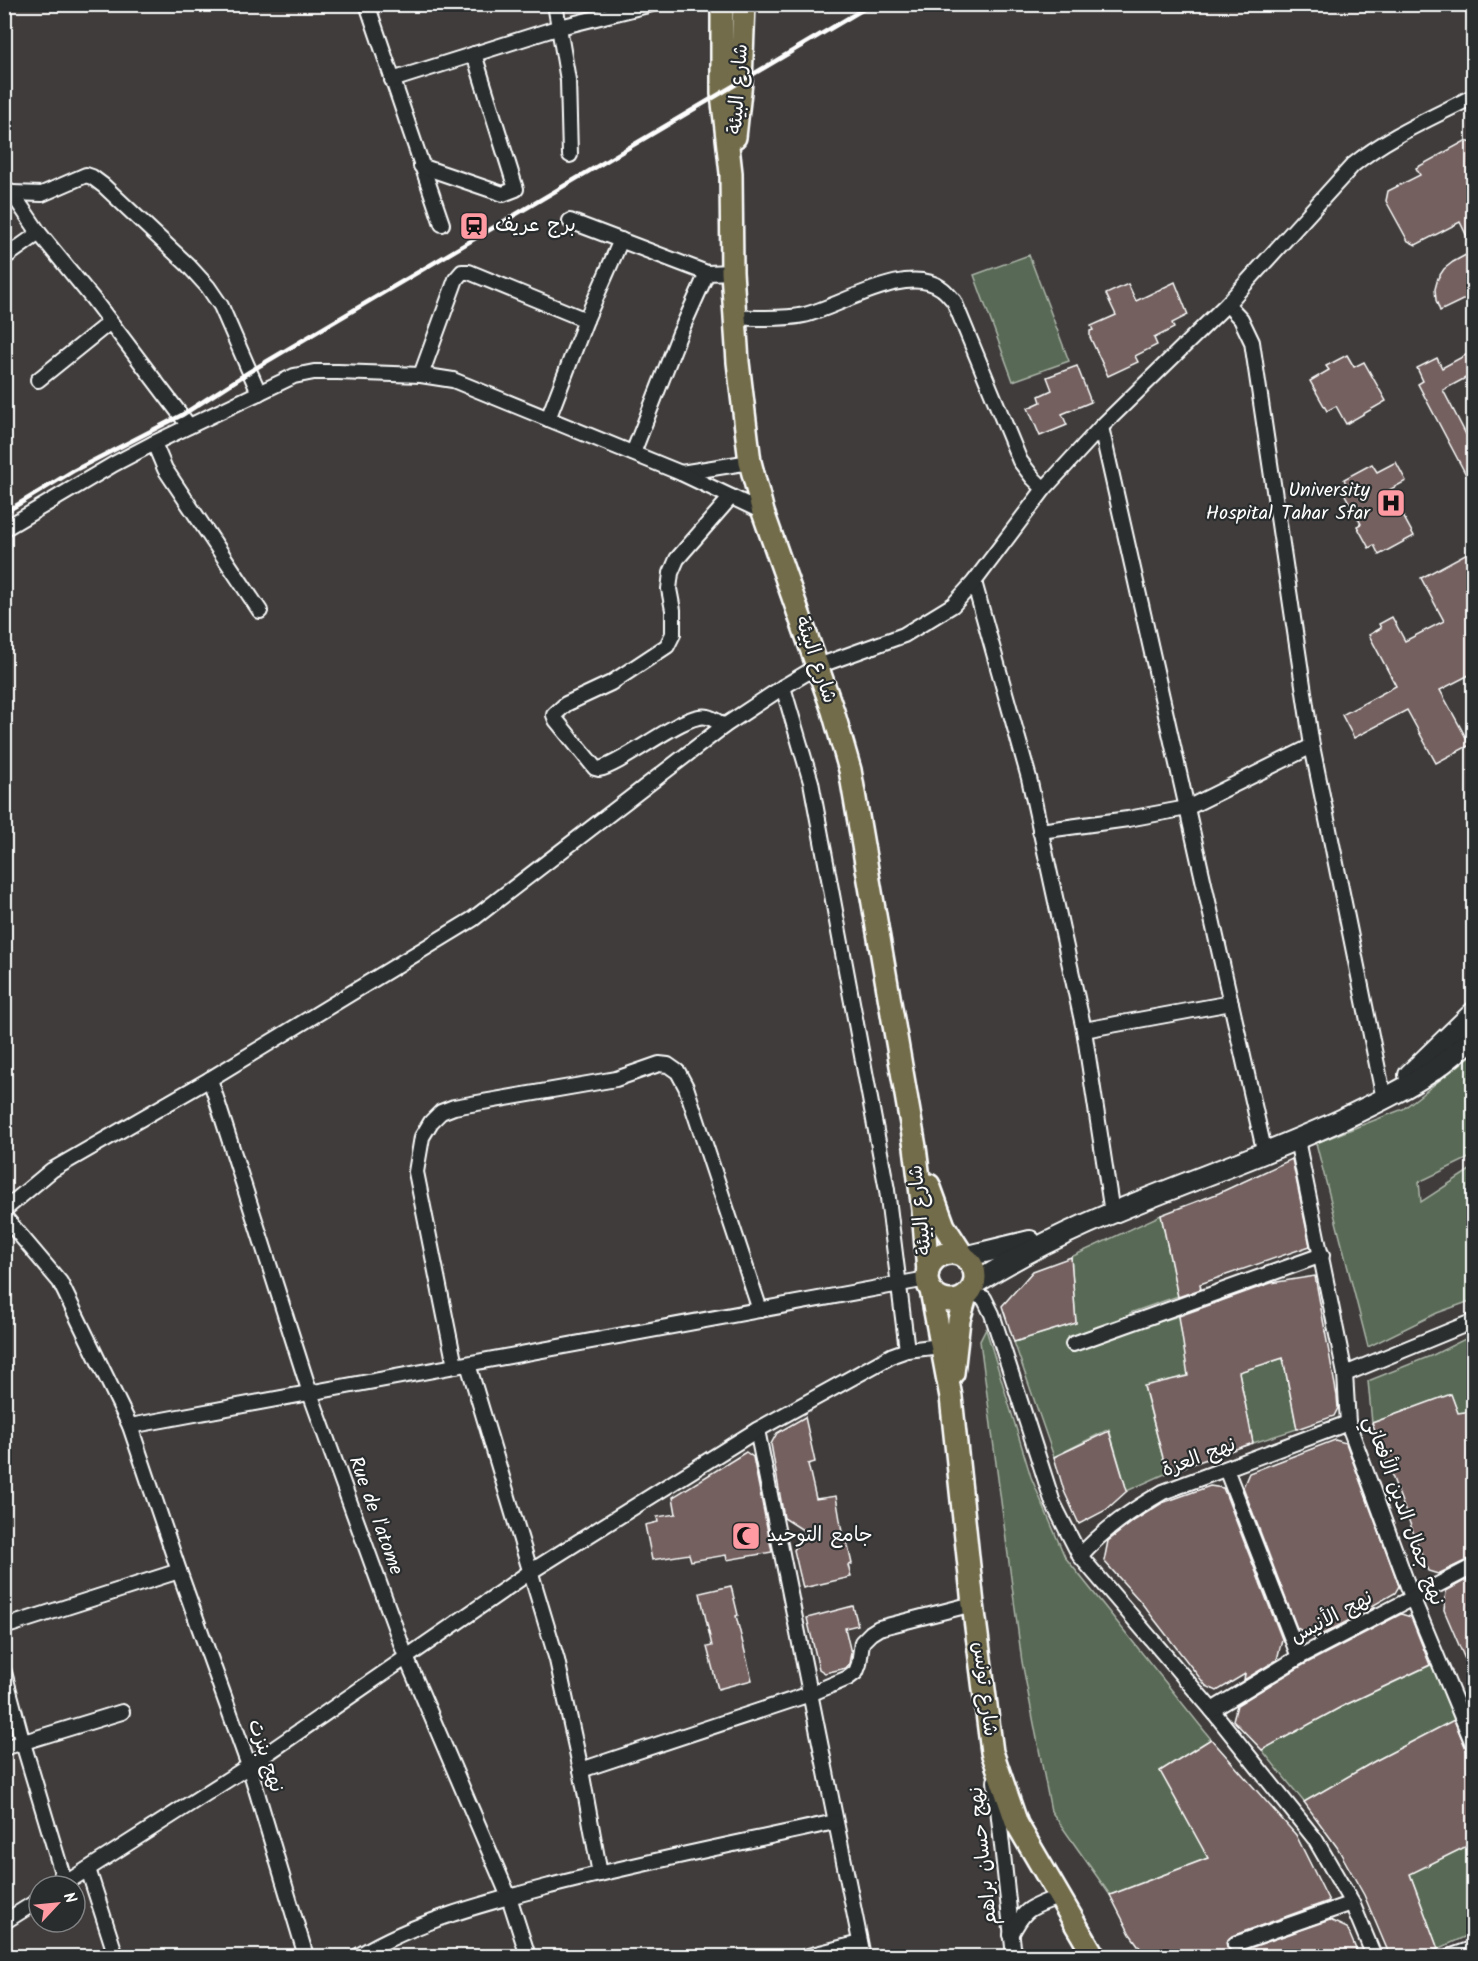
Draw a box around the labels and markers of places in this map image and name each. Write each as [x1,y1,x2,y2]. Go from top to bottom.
station icon: برج عريف [458,210,490,242]
place label: برج عريف [495,210,576,242]
place label: University Hospital Tahar Sfar [1206,475,1371,530]
hospital icon: University Hospital Tahar Sfar [1375,487,1407,519]
mosque icon: جامع التوحيد [730,1520,762,1552]
place label: جامع التوحيد [767,1520,873,1552]

